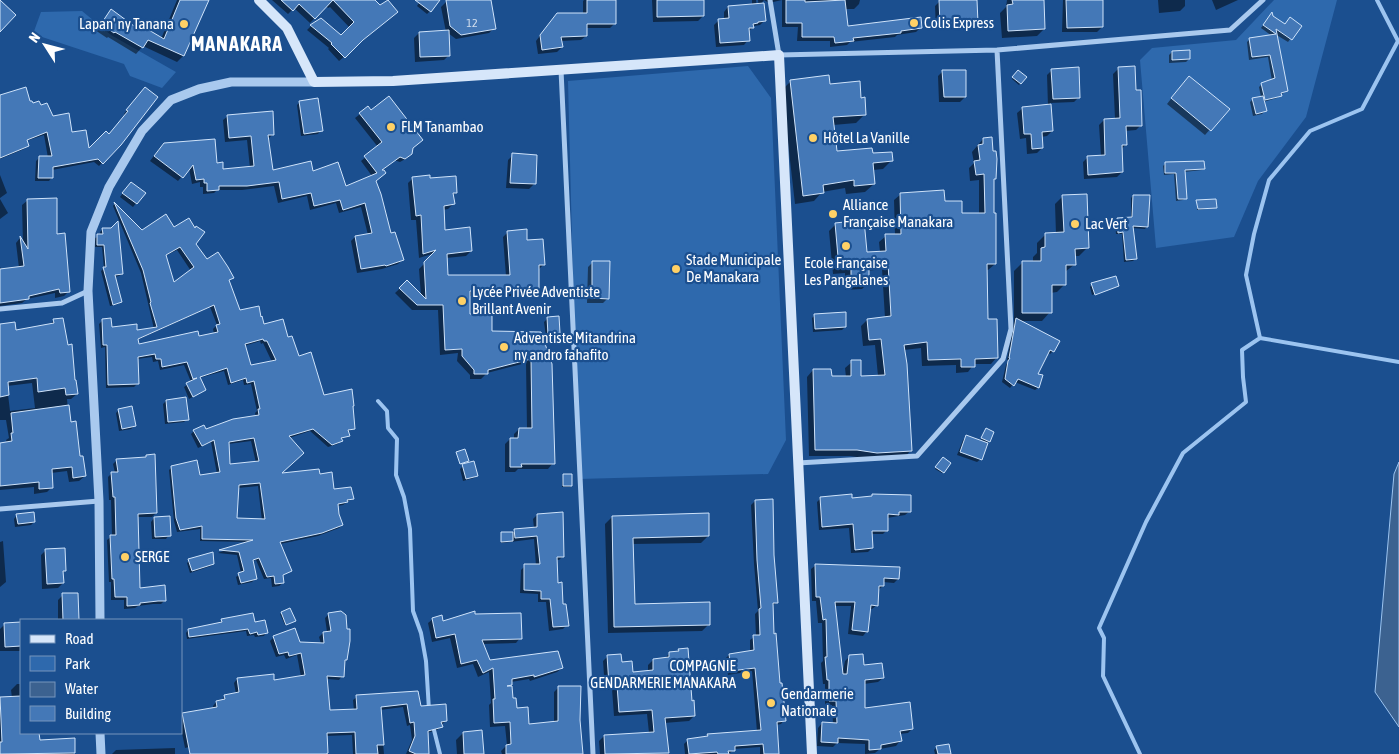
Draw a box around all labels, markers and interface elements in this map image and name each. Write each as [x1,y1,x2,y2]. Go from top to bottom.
place label: Colis Express [924,14,994,31]
place label: Lapan' ny Tanana [79,15,174,32]
house number: 12 [466,16,478,30]
marker: Colis Express [908,17,920,29]
marker: Lapan' ny Tanana [178,18,190,30]
north arrow [20,20,70,70]
text: N [26,29,43,45]
district label: MANAKARA [191,32,283,55]
place label: FLM Tanambao [401,118,484,135]
marker: FLM Tanambao [385,121,397,133]
place label: Hôtel La Vanille [823,129,910,146]
marker: Hôtel La Vanille [807,132,819,144]
place label: Alliance Française Manakara [843,196,953,230]
marker: Alliance Française Manakara [827,208,839,220]
place label: Lac Vert [1085,215,1128,232]
marker: Lac Vert [1069,218,1081,230]
marker: Ecole Française Les Pangalanes [840,240,852,252]
place label: Stade Municipale De Manakara [686,251,782,285]
place label: Ecole Française Les Pangalanes [804,254,888,288]
marker: Stade Municipale De Manakara [670,263,682,275]
place label: Lycée Privée Adventiste Brillant Avenir [472,283,600,317]
marker: Lycée Privée Adventiste Brillant Avenir [456,295,468,307]
place label: Adventiste Mitandrina ny andro fahafito [514,329,636,363]
marker: Adventiste Mitandrina ny andro fahafito [498,341,510,353]
place label: SERGE [135,548,170,565]
marker: SERGE [119,551,131,563]
legend [20,619,182,734]
text: Road [65,630,94,647]
text: Park [65,655,90,672]
place label: COMPAGNIE GENDARMERIE MANAKARA [590,657,737,691]
marker: COMPAGNIE GENDARMERIE MANAKARA [740,669,752,681]
text: Water [65,680,98,697]
place label: Gendarmerie Nationale [781,685,854,719]
marker: Gendarmerie Nationale [765,697,777,709]
text: Building [65,705,111,722]

